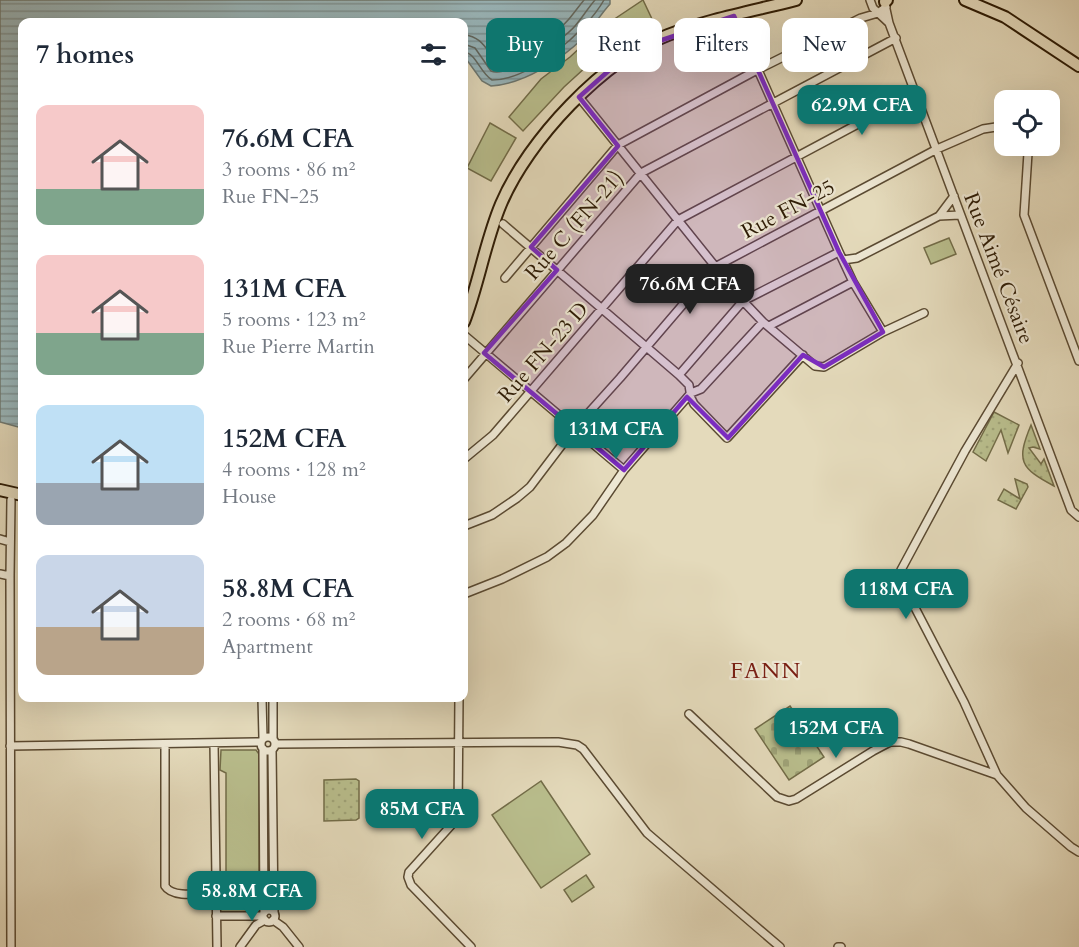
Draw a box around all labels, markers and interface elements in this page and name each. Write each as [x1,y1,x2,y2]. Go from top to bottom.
chip: Buy [486,18,565,72]
chip: Rent [577,18,662,72]
chip: Filters [674,18,770,72]
chip: New [782,18,868,72]
text: 7 homes [36,37,134,72]
icon: filters [417,38,450,71]
pin: 62.9M CFA [793,85,931,136]
map controls [994,90,1060,156]
button: locate [994,90,1060,156]
text: 62.9M CFA [811,91,913,118]
text: 76.6M CFA [222,121,354,156]
icon: home [84,129,156,201]
text: 3 rooms · 86 m² [222,156,355,183]
street label: Rue C (FN-21) [518,164,630,287]
street label: Rue FN-25 [736,173,840,246]
text: Rue FN-25 [222,183,319,210]
street label: Rue Aimé Césaire [956,188,1041,348]
pin: 76.6M CFA [621,264,759,315]
text: 76.6M CFA [639,270,741,297]
text: 131M CFA [222,271,346,306]
icon: home [84,279,156,351]
street label: Rue FN-23 D [492,296,595,409]
text: 5 rooms · 123 m² [222,306,366,333]
text: Rue Pierre Martin [222,333,375,360]
pin: 131M CFA [554,409,678,460]
text: 131M CFA [568,415,664,442]
text: 152M CFA [222,421,346,456]
icon: home [84,429,156,501]
text: 4 rooms · 128 m² [222,456,366,483]
text: House [222,483,276,510]
pin: 118M CFA [844,569,968,620]
text: 58.8M CFA [222,571,354,606]
text: 118M CFA [858,575,954,602]
icon: home [84,579,156,651]
text: 2 rooms · 68 m² [222,606,355,633]
text: Apartment [222,633,313,660]
district label: FANN [730,656,802,686]
pin: 152M CFA [774,708,898,759]
text: 152M CFA [788,714,884,741]
pin: 85M CFA [367,789,477,840]
text: 85M CFA [379,795,465,822]
pin: 58.8M CFA [183,871,321,922]
text: 58.8M CFA [201,877,303,904]

